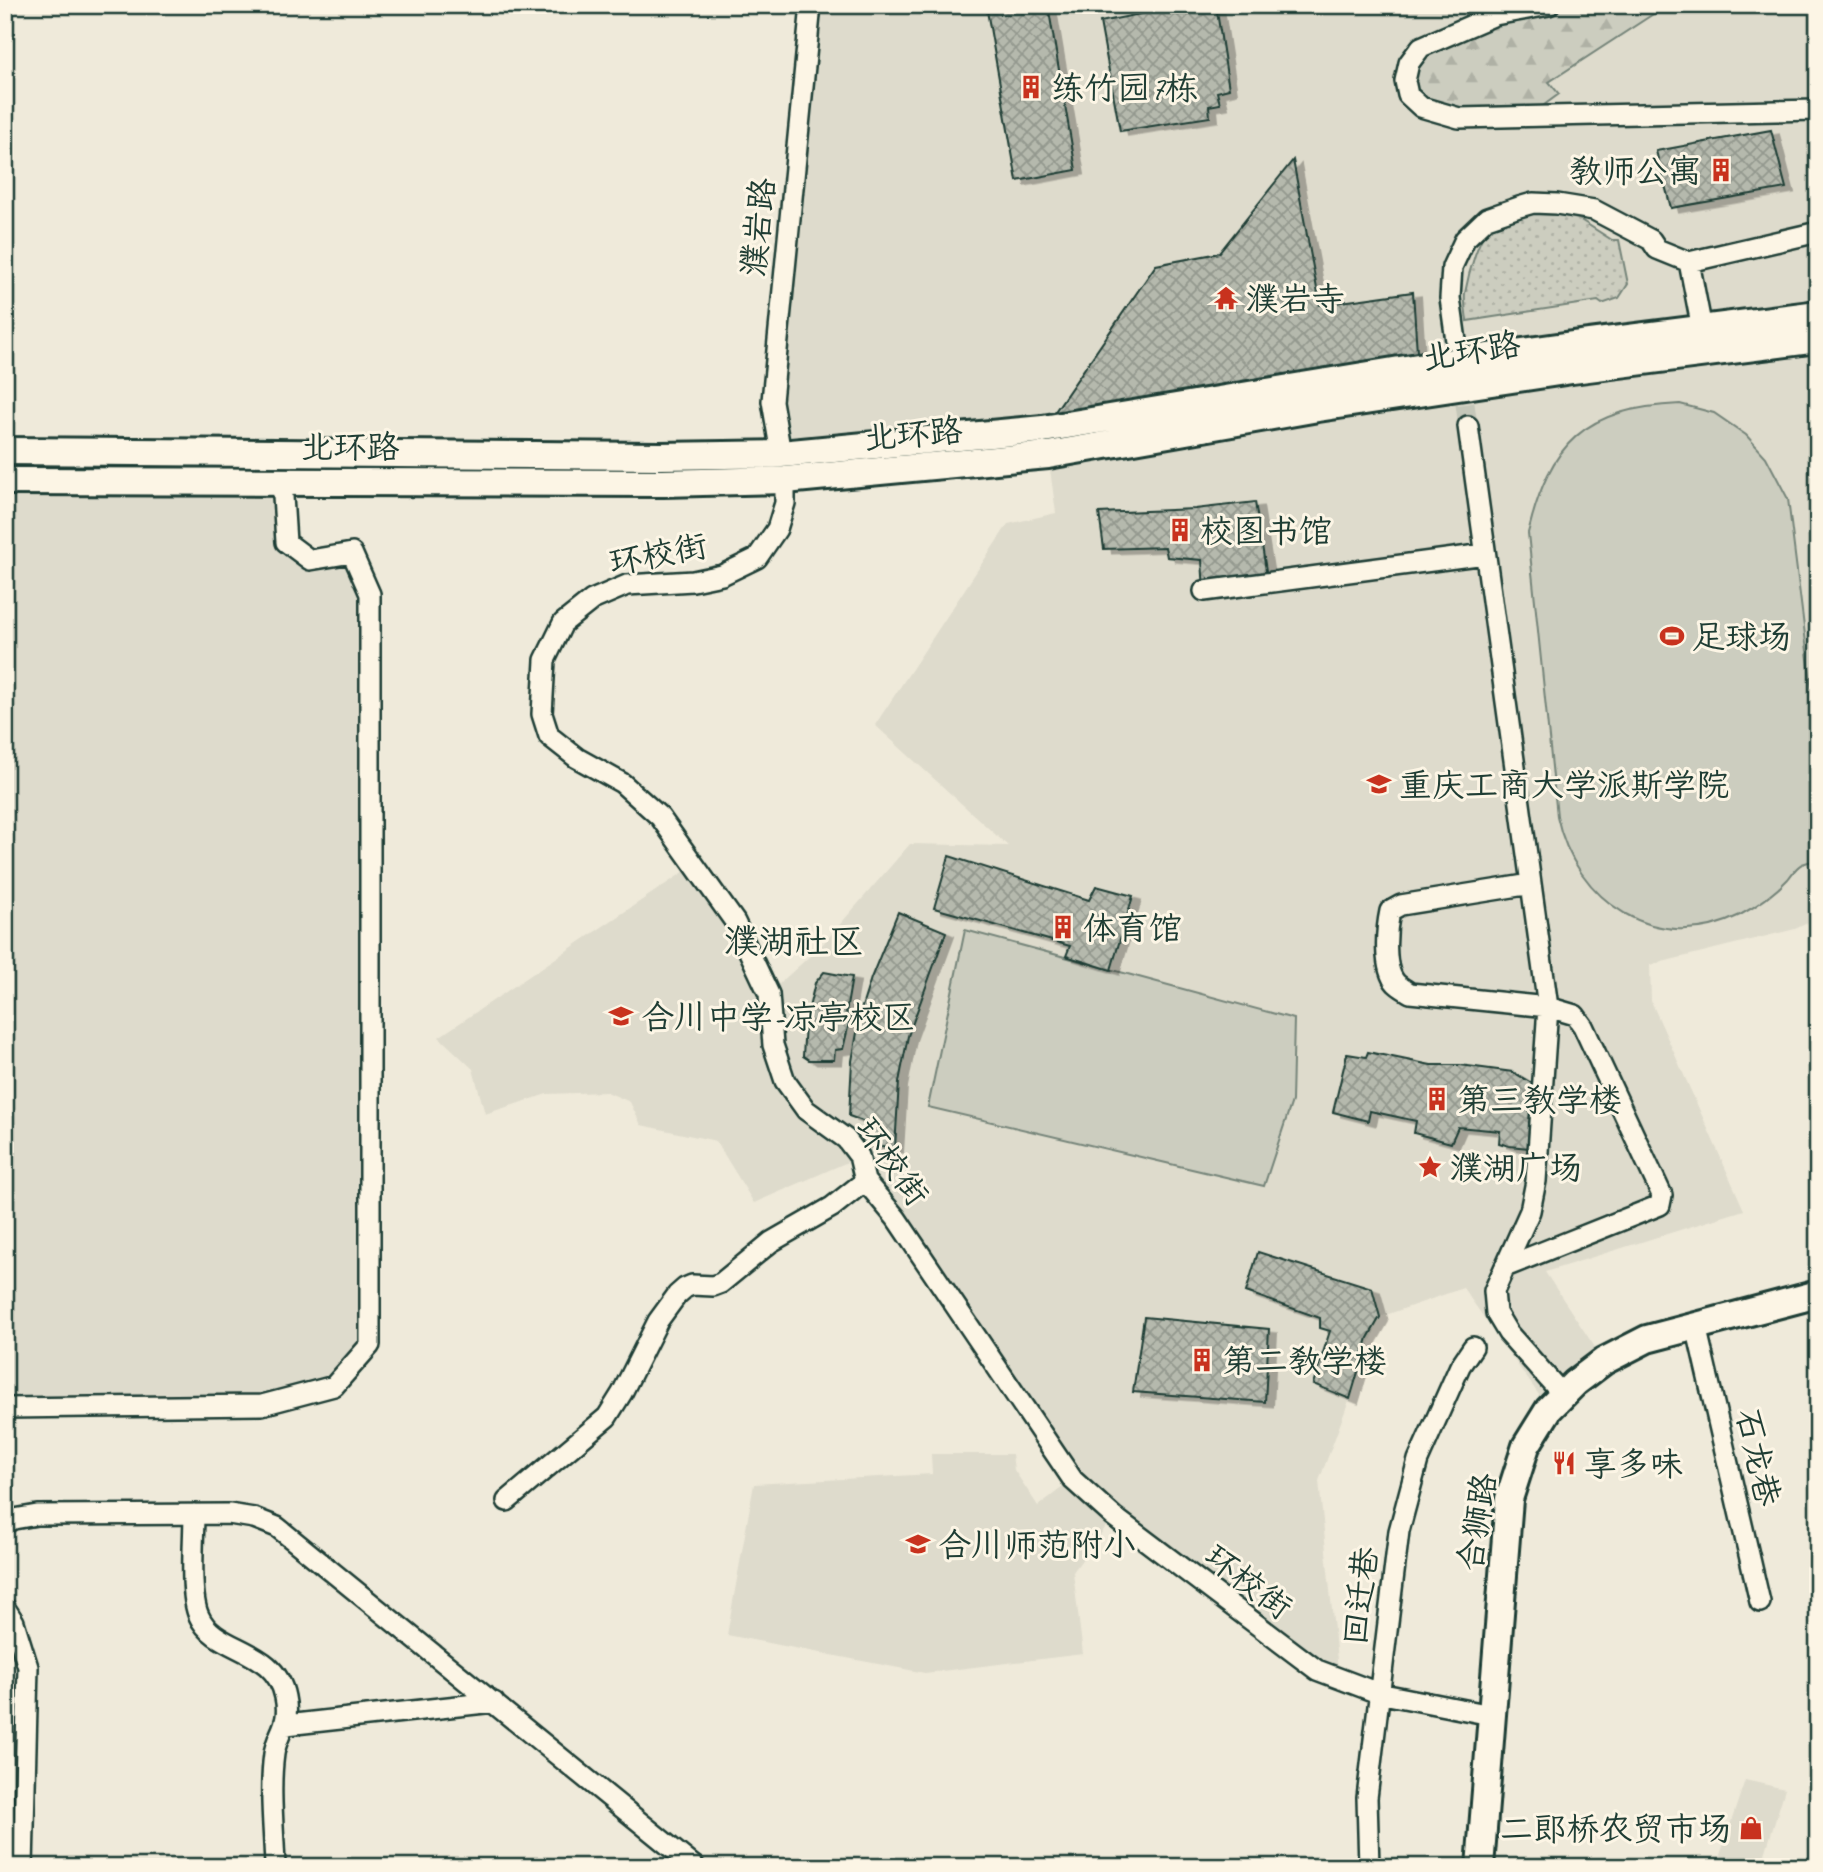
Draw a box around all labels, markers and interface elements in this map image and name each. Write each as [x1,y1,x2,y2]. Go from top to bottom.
place label: 练竹园7栋 [1051,67,1198,109]
building icon: 练竹园7栋 [1017,73,1045,101]
place label: 教师公寓 [1569,150,1701,192]
building icon: 教师公寓 [1707,156,1735,184]
street label: 濮岩路 [732,176,784,279]
place label: 濮岩寺 [1246,278,1345,320]
temple icon: 濮岩寺 [1212,284,1240,312]
street label: 北环路 [1419,323,1523,379]
street label: 北环路 [862,409,964,459]
street label: 北环路 [301,426,400,468]
place label: 校图书馆 [1200,510,1332,552]
building icon: 校图书馆 [1166,516,1194,544]
street label: 环校街 [606,524,711,584]
place label: 足球场 [1692,616,1791,658]
sports icon: 足球场 [1658,622,1686,650]
place label: 重庆工商大学派斯学院 [1399,764,1729,806]
school or university icon: 重庆工商大学派斯学院 [1365,770,1393,798]
place label: 体育馆 [1083,907,1182,949]
building icon: 体育馆 [1049,913,1077,941]
district label: 濮湖社区 [724,919,864,964]
place label: 合川中学-凉亭校区 [641,996,916,1038]
school or university icon: 合川中学-凉亭校区 [607,1002,635,1030]
place label: 第三教学楼 [1457,1079,1622,1121]
building icon: 第三教学楼 [1423,1085,1451,1113]
street label: 环校街 [846,1109,938,1214]
place label: 濮湖广场 [1450,1147,1582,1189]
place icon: 濮湖广场 [1416,1153,1444,1181]
place label: 第二教学楼 [1222,1340,1387,1382]
building icon: 第二教学楼 [1188,1346,1216,1374]
street label: 石龙巷 [1726,1404,1790,1510]
place label: 享多味 [1584,1443,1683,1485]
restaurant icon: 享多味 [1550,1449,1578,1477]
street label: 合狮路 [1449,1470,1505,1574]
place label: 合川师范附小 [938,1524,1136,1566]
school or university icon: 合川师范附小 [904,1530,932,1558]
street label: 环校街 [1196,1535,1301,1628]
street label: 回迁巷 [1333,1544,1387,1648]
place label: 二郎桥农贸市场 [1500,1808,1731,1850]
shop icon: 二郎桥农贸市场 [1737,1814,1765,1842]

